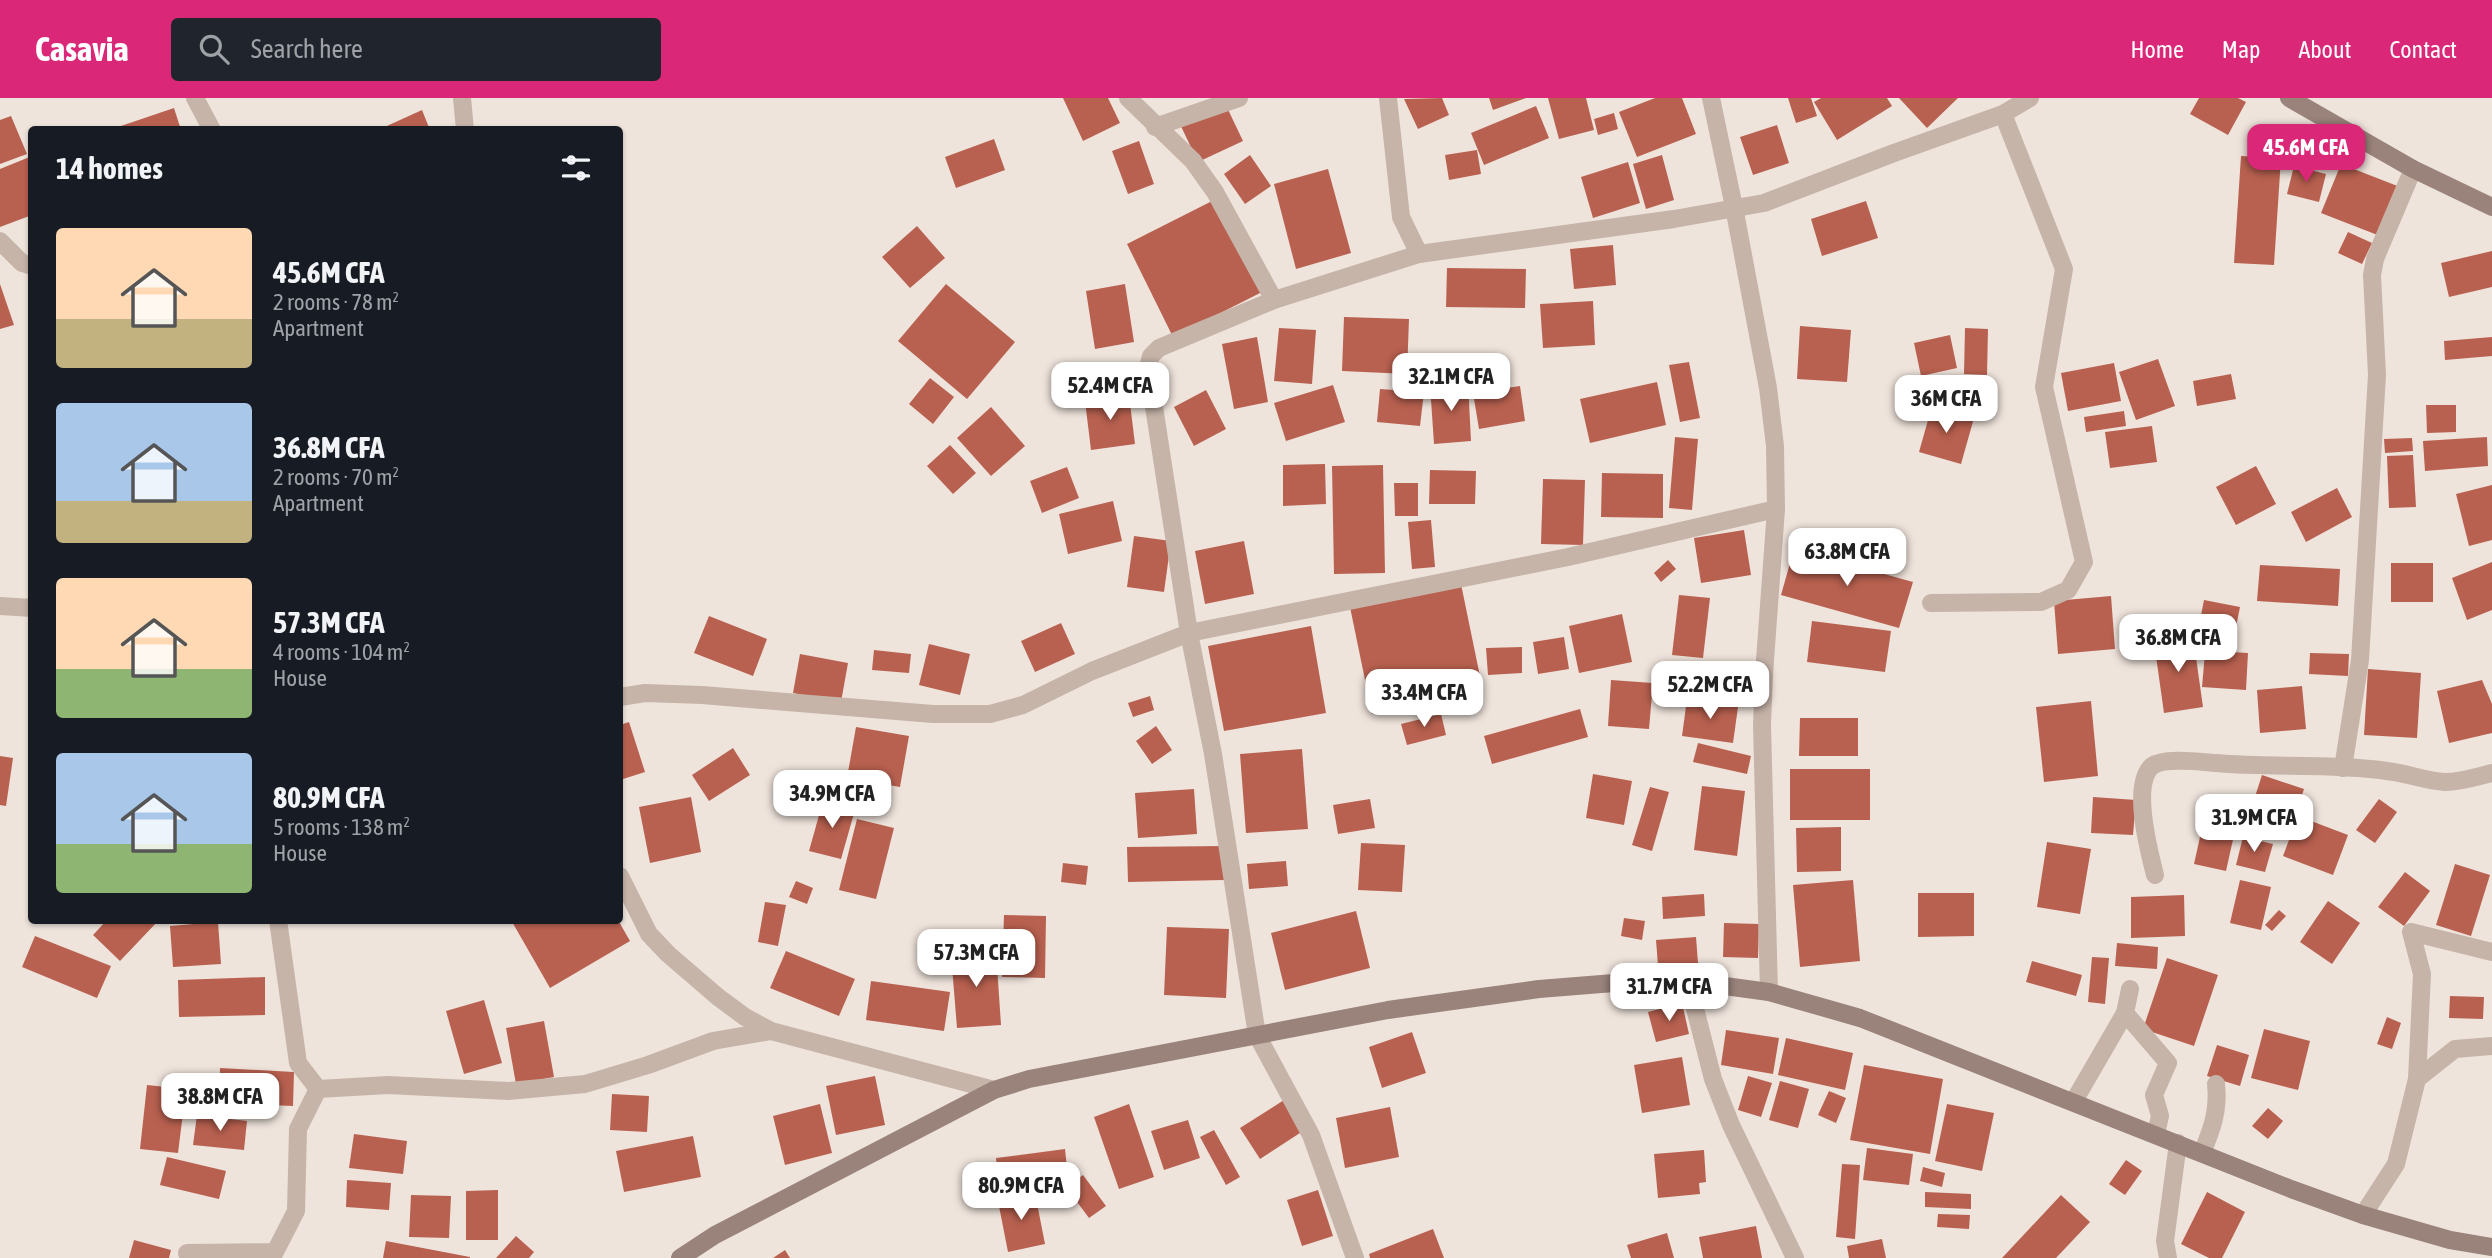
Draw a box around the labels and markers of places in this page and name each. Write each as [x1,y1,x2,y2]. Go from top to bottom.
pin: 45.6M CFA [2226,125,2386,184]
pin: 32.1M CFA [1371,354,1531,413]
pin: 52.4M CFA [1030,362,1190,422]
pin: 36M CFA [1881,376,2011,435]
pin: 63.8M CFA [1767,528,1927,588]
pin: 36.8M CFA [2098,614,2258,674]
pin: 52.2M CFA [1630,662,1790,721]
pin: 33.4M CFA [1344,670,1504,729]
pin: 34.9M CFA [752,770,912,830]
pin: 31.9M CFA [2174,794,2334,854]
pin: 57.3M CFA [896,930,1056,989]
pin: 31.7M CFA [1589,964,1749,1023]
pin: 38.8M CFA [140,1074,300,1133]
pin: 80.9M CFA [941,1162,1101,1222]

